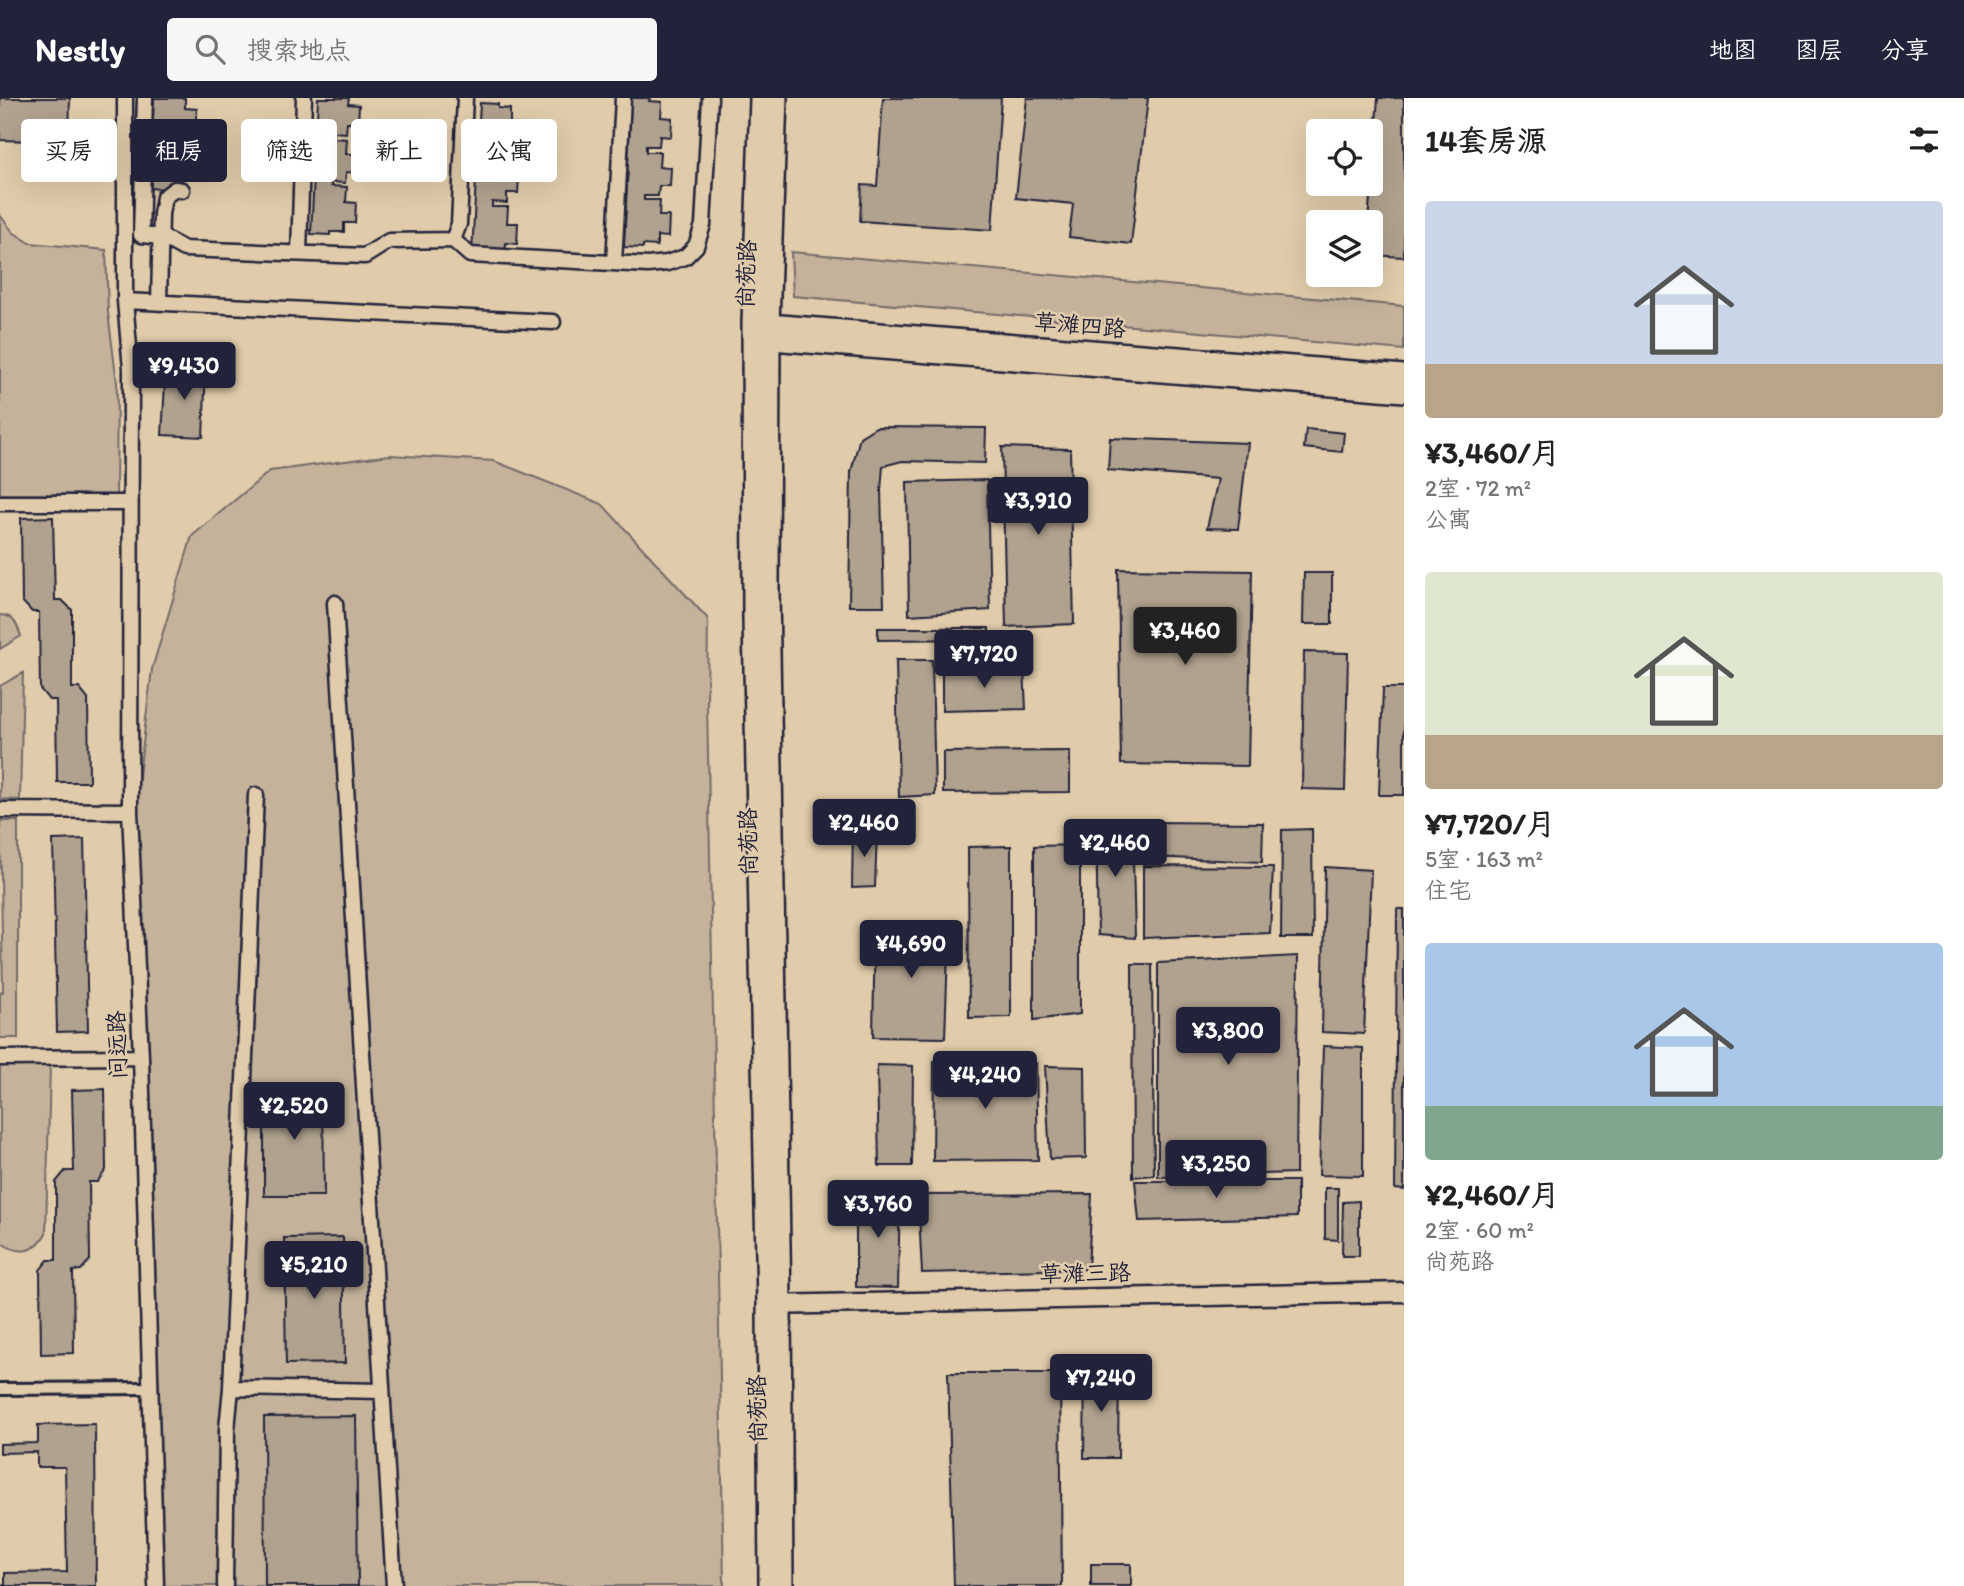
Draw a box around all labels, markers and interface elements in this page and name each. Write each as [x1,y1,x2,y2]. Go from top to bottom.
search box [167,18,657,81]
text: Nestly [35,30,125,69]
icon: search [191,30,229,68]
text: 搜索地点 [247,34,351,66]
text: 地图 [1709,35,1757,64]
text: 图层 [1795,35,1843,64]
text: 分享 [1881,35,1929,64]
chip: 买房 [21,119,117,182]
chip: 租房 [131,119,227,182]
chip: 筛选 [241,119,337,182]
chip: 新上 [351,119,447,182]
chip: 公寓 [461,119,557,182]
map controls [1306,119,1383,287]
button: locate [1306,119,1383,196]
icon: filters [1905,121,1943,159]
text: 14套房源 [1425,122,1547,159]
button: layers [1306,210,1383,287]
street label: 尚苑路 [731,239,761,309]
icon: home [1621,247,1747,373]
street label: 草滩四路 [1033,307,1127,343]
pin: ¥9,430 [127,342,241,402]
text: ¥9,430 [149,351,219,379]
text: ¥3,460/月 [1425,434,1560,471]
text: 2室 · 72 m² [1425,474,1531,502]
pin: ¥3,910 [981,478,1095,537]
text: ¥3,910 [1004,486,1072,514]
text: 公寓 [1425,505,1471,533]
pin: ¥3,460 [1128,608,1242,667]
text: ¥3,460 [1149,616,1221,644]
icon: home [1621,618,1747,744]
pin: ¥7,720 [927,630,1041,690]
text: ¥7,720 [950,639,1018,667]
pin: ¥2,460 [807,800,921,859]
text: ¥7,720/月 [1425,805,1556,842]
street label: 尚苑路 [733,807,763,877]
text: ¥2,460 [829,808,899,836]
pin: ¥2,460 [1058,820,1172,879]
text: ¥2,460 [1080,828,1150,856]
text: 5室 · 163 m² [1425,845,1543,873]
text: 住宅 [1425,876,1471,904]
pin: ¥4,690 [854,920,968,980]
text: ¥4,690 [876,929,946,957]
icon: home [1621,989,1747,1115]
pin: ¥3,800 [1171,1007,1285,1067]
street label: 问远路 [102,1010,132,1080]
text: ¥3,800 [1192,1016,1264,1044]
pin: ¥4,240 [928,1052,1042,1111]
text: ¥4,240 [949,1060,1021,1088]
pin: ¥2,520 [237,1082,351,1142]
text: ¥2,520 [260,1091,328,1119]
pin: ¥3,250 [1159,1140,1273,1200]
text: ¥3,250 [1181,1149,1251,1177]
text: ¥2,460/月 [1425,1176,1560,1213]
pin: ¥3,760 [821,1180,935,1240]
text: ¥3,760 [844,1189,912,1217]
text: 2室 · 60 m² [1425,1216,1534,1244]
pin: ¥5,210 [257,1242,371,1301]
text: 尚苑路 [1425,1247,1494,1275]
text: ¥5,210 [280,1250,348,1278]
street label: 草滩三路 [1039,1258,1131,1288]
pin: ¥7,240 [1044,1354,1158,1414]
text: ¥7,240 [1066,1363,1136,1391]
street label: 尚苑路 [742,1374,772,1444]

